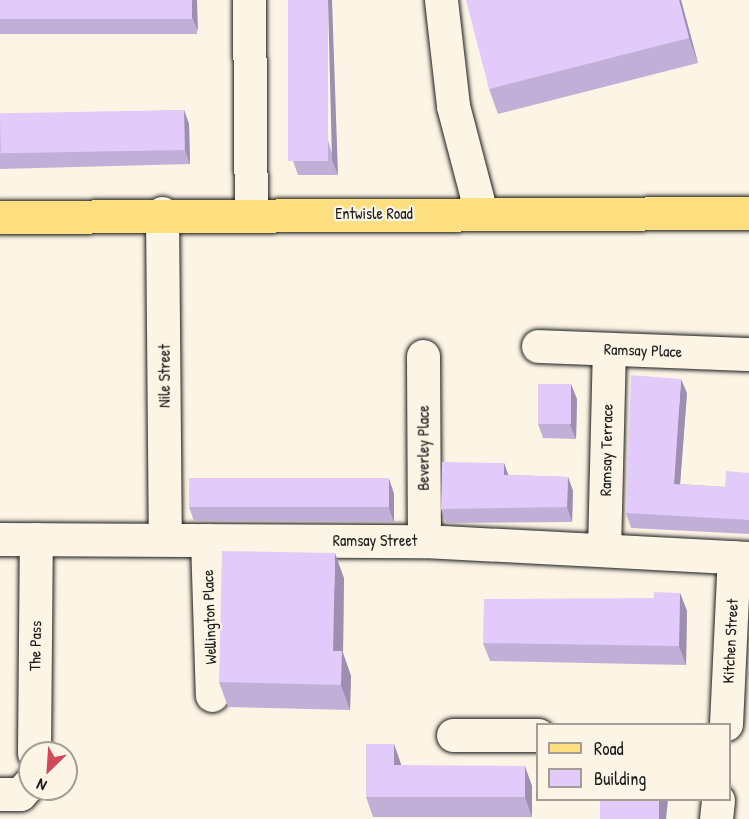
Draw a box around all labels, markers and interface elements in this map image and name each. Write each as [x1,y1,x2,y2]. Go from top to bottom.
street label: Entwisle Road [335,203,413,223]
street label: Ramsay Place [604,339,682,361]
street label: Nile Street [154,344,174,408]
street label: Ramsay Terrace [596,404,616,496]
street label: Beverley Place [413,405,433,491]
street label: Ramsay Street [333,530,417,550]
street label: Wellington Place [198,569,220,665]
street label: Kitchen Street [718,598,742,684]
street label: The Pass [25,621,45,671]
legend [536,723,731,801]
text: Road [594,736,624,761]
north arrow [18,741,78,801]
text: Building [594,766,646,791]
text: N [33,774,50,797]

